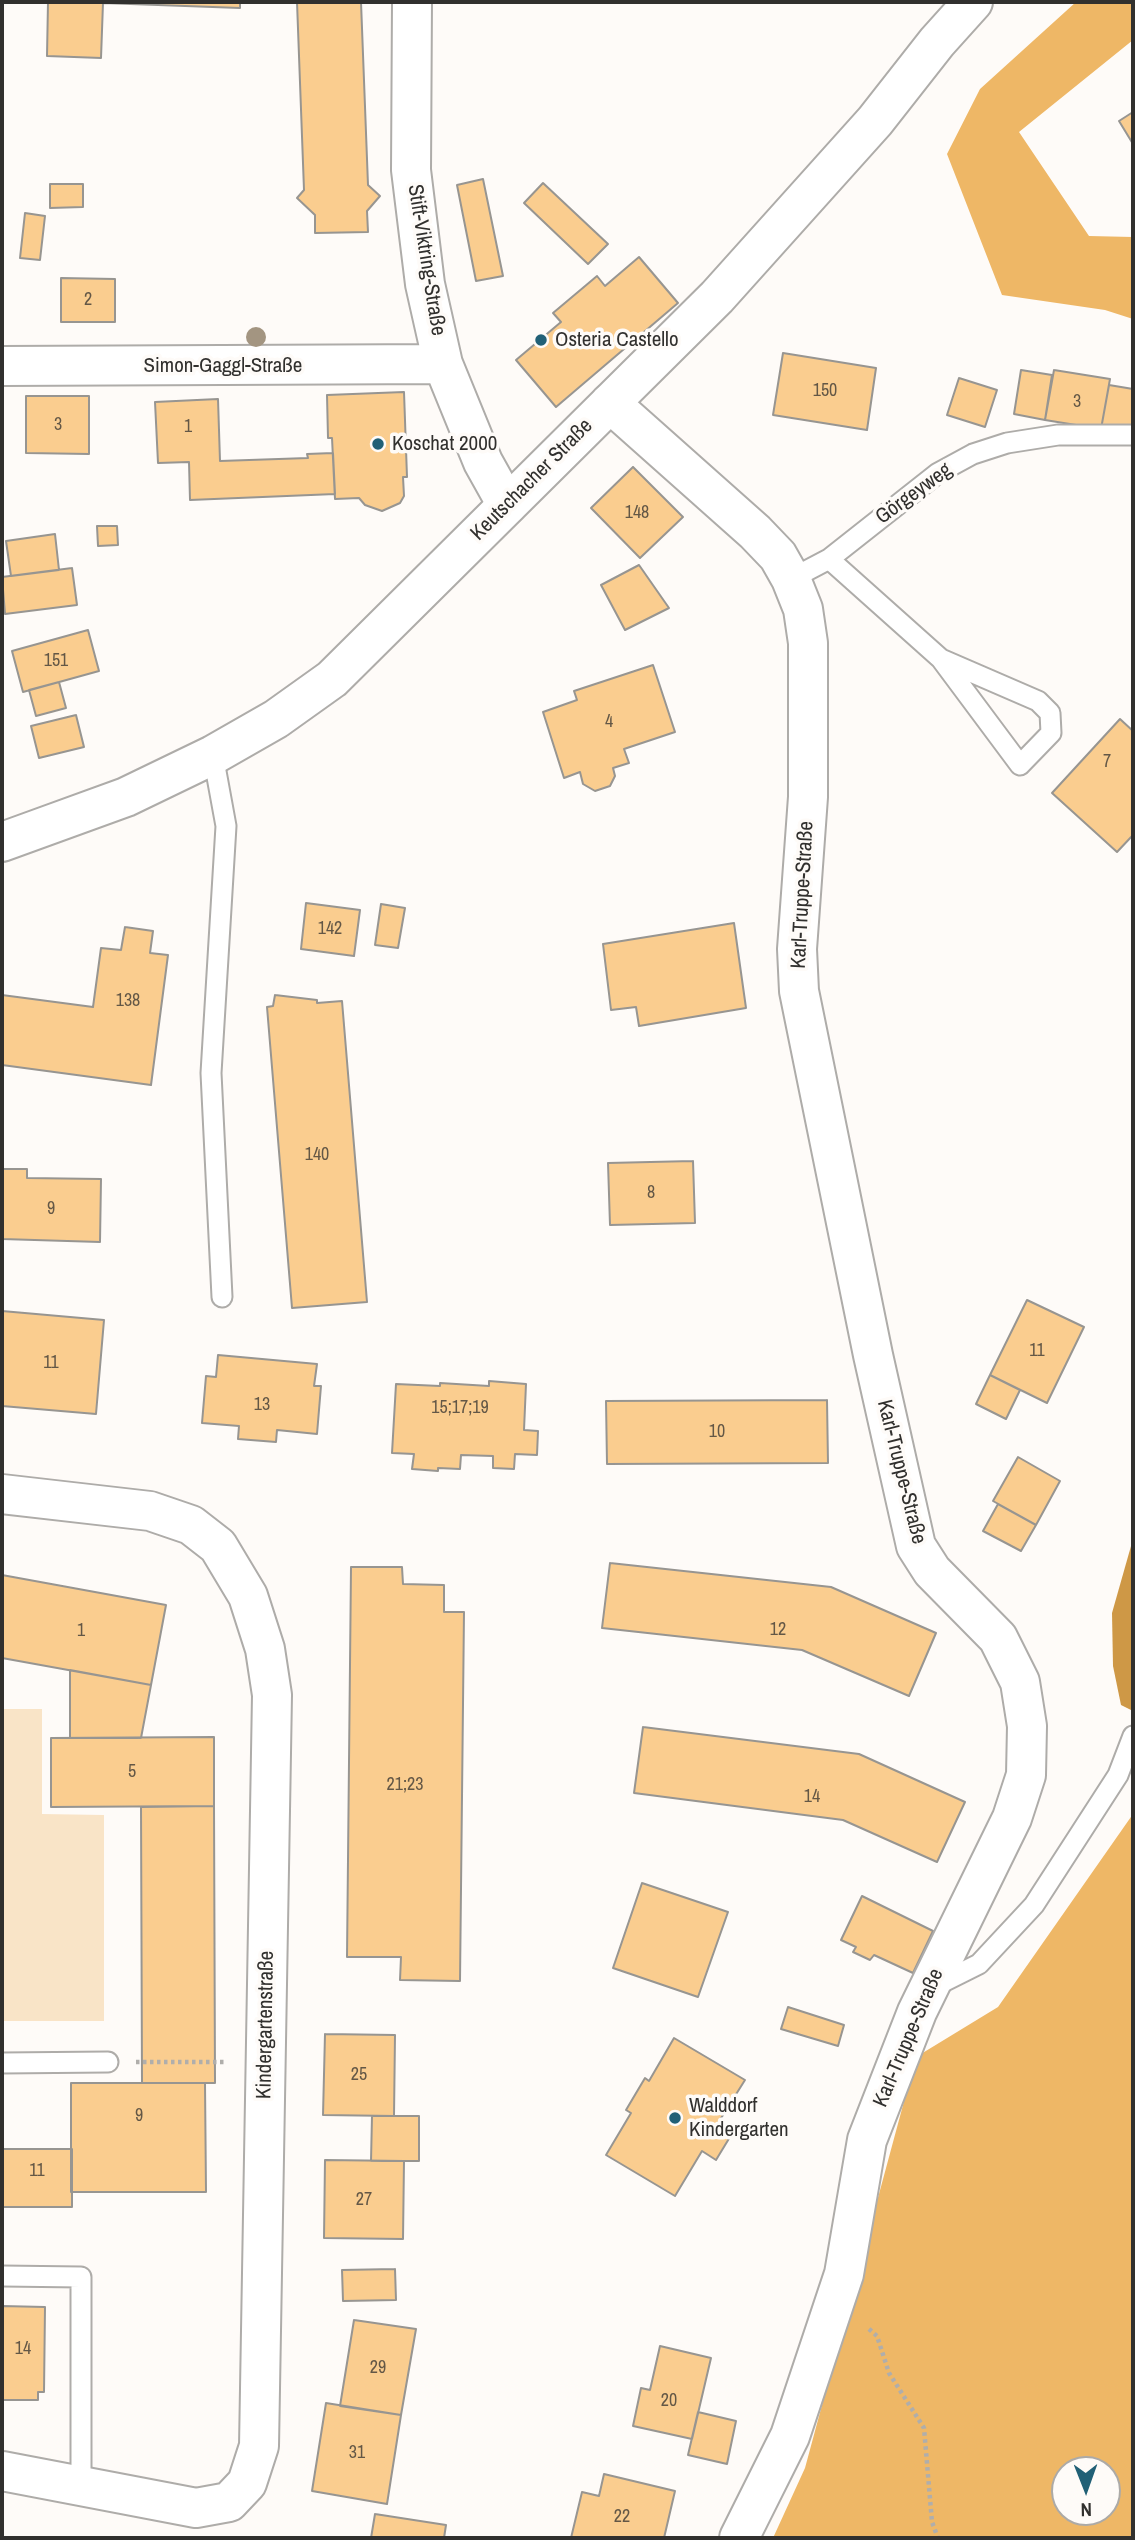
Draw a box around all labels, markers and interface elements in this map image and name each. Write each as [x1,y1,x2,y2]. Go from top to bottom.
street label: Stift-Viktring-Straße [402,183,450,337]
house number: 2 [84,289,92,311]
place label: Osteria Castello [555,327,678,353]
marker: Osteria Castello [533,332,549,348]
street label: Simon-Gaggl-Straße [144,353,302,379]
house number: 150 [813,380,837,402]
house number: 3 [1073,391,1081,413]
house number: 3 [54,414,62,436]
street label: Keutschacher Straße [466,414,598,546]
house number: 1 [184,416,192,438]
place label: Koschat 2000 [392,431,497,457]
marker: Koschat 2000 [370,436,386,452]
street label: Görgeyweg [871,458,957,530]
house number: 148 [625,502,649,524]
house number: 151 [44,650,68,672]
house number: 4 [605,711,613,733]
house number: 7 [1103,751,1111,773]
street label: Karl-Truppe-Straße [787,821,819,969]
house number: 142 [318,918,342,940]
house number: 138 [116,990,140,1012]
house number: 140 [305,1144,329,1166]
house number: 8 [647,1182,655,1204]
house number: 9 [47,1198,55,1220]
house number: 11 [1029,1340,1045,1362]
house number: 11 [43,1352,59,1374]
house number: 13 [254,1394,270,1416]
house number: 15;17;19 [431,1397,489,1419]
street label: Karl-Truppe-Straße [871,1397,931,1547]
house number: 10 [709,1421,725,1443]
house number: 12 [770,1619,786,1641]
house number: 1 [77,1620,85,1642]
house number: 5 [128,1761,136,1783]
house number: 21;23 [387,1774,423,1796]
house number: 14 [804,1786,820,1808]
street label: Kindergartenstraße [252,1951,280,2099]
street label: Karl-Truppe-Straße [869,1965,949,2111]
house number: 25 [351,2064,367,2086]
place label: Walddorf Kindergarten [689,2093,789,2143]
house number: 9 [135,2105,143,2127]
marker: Walddorf Kindergarten [667,2110,683,2126]
house number: 11 [29,2160,45,2182]
house number: 27 [356,2189,372,2211]
house number: 14 [15,2338,31,2360]
house number: 29 [370,2357,386,2379]
house number: 20 [661,2390,677,2412]
house number: 31 [349,2442,365,2464]
north arrow [1051,2456,1121,2526]
text: N [1080,2497,1092,2523]
house number: 22 [614,2506,630,2528]

